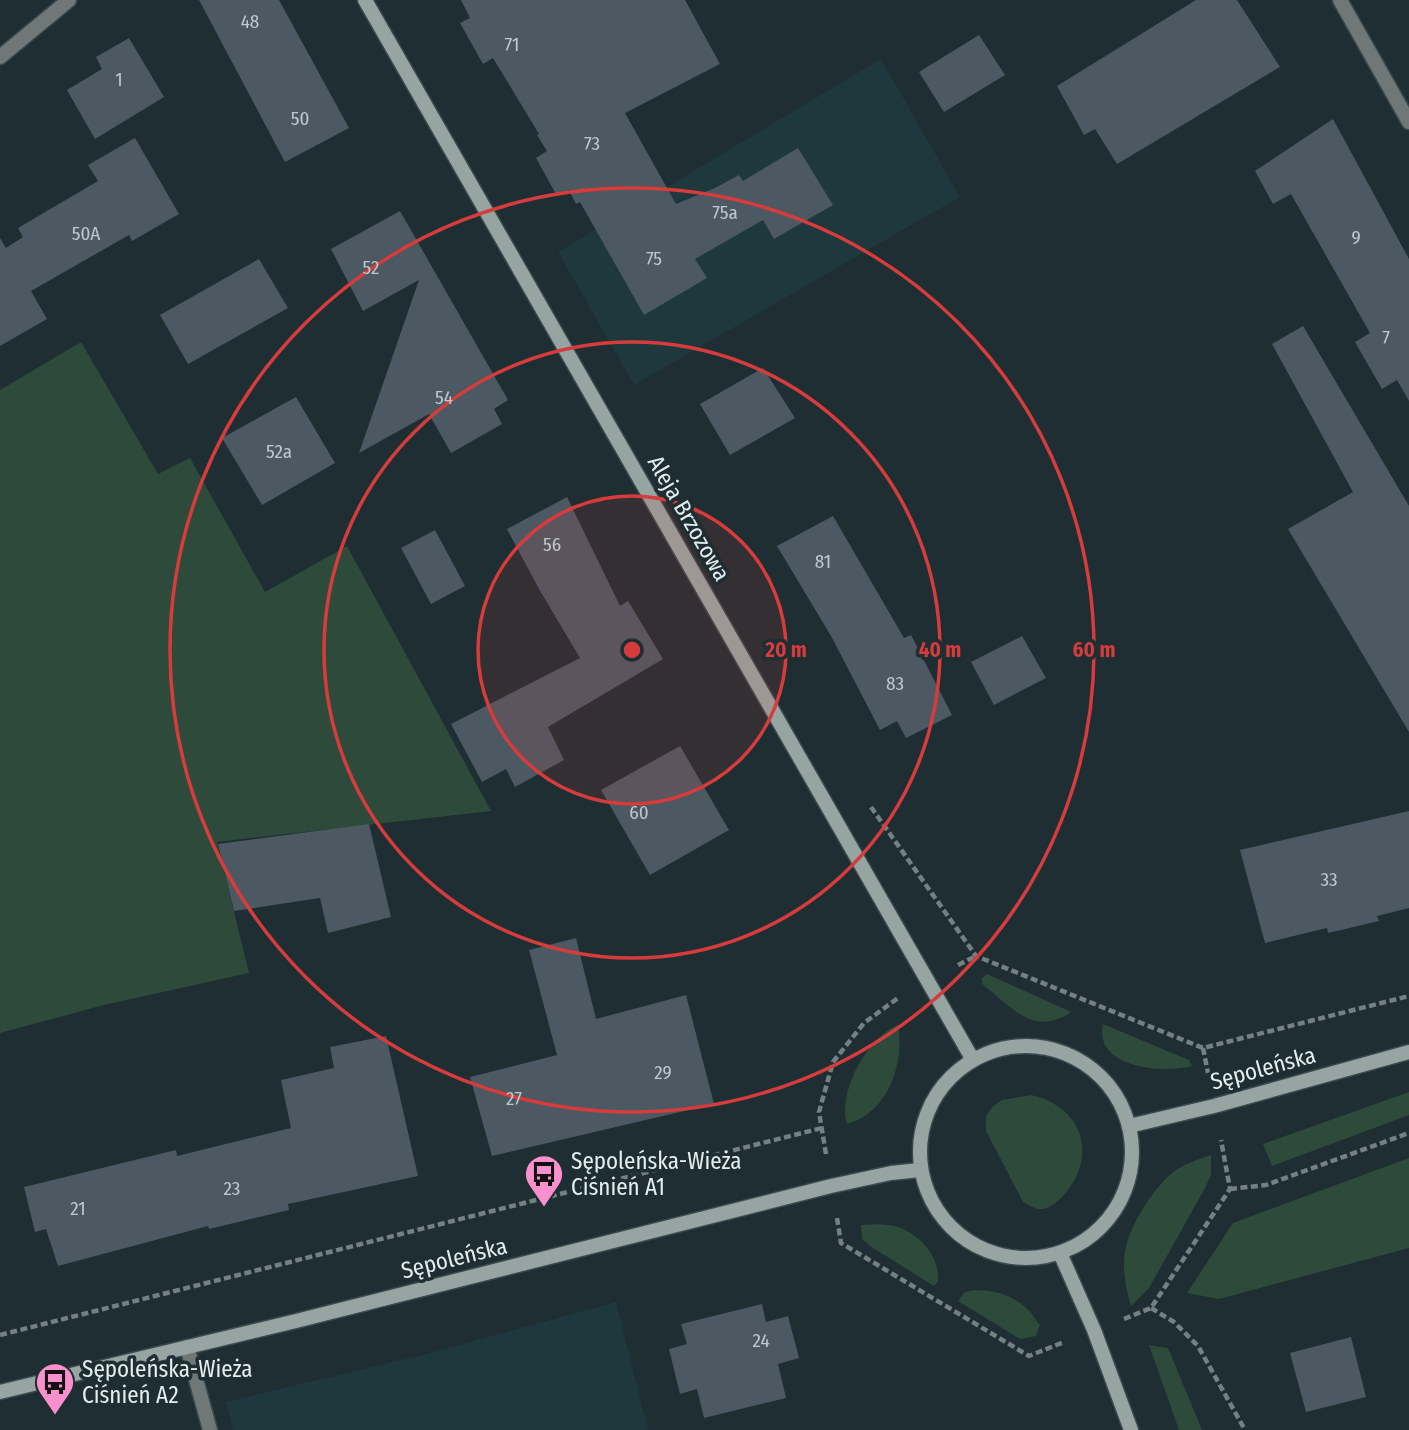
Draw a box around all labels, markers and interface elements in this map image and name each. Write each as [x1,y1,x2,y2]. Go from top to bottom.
house number: 48 [241,10,259,33]
house number: 71 [505,33,519,56]
house number: 1 [115,68,123,91]
house number: 50 [291,107,309,130]
house number: 73 [584,132,600,155]
house number: 75a [712,201,738,224]
house number: 50A [72,222,100,245]
house number: 9 [1351,226,1361,249]
house number: 75 [646,247,662,270]
house number: 52 [363,256,379,279]
house number: 7 [1382,326,1390,349]
house number: 54 [435,386,453,409]
house number: 52a [266,440,292,463]
street label: Aleja Brzozowa [642,450,736,586]
house number: 56 [543,533,561,556]
house number: 81 [815,550,831,573]
text: 20 m [764,637,807,663]
text: 40 m [919,637,961,663]
text: 60 m [1073,637,1115,663]
centre of rings [620,638,644,662]
house number: 83 [886,672,904,695]
house number: 60 [629,801,649,824]
house number: 33 [1320,868,1338,891]
street label: Sępoleńska [1207,1040,1319,1096]
house number: 29 [654,1061,672,1084]
house number: 27 [506,1087,522,1110]
place label: Sępoleńska-Wieża Ciśnień A1 [571,1147,742,1201]
bus stop icon: Sępoleńska-Wieża Ciśnień A1 [523,1153,565,1208]
house number: 23 [224,1177,240,1200]
house number: 21 [70,1197,86,1220]
street label: Sępoleńska [398,1231,510,1285]
house number: 24 [752,1329,770,1352]
place label: Sępoleńska-Wieża Ciśnień A2 [82,1355,253,1409]
bus stop icon: Sępoleńska-Wieża Ciśnień A2 [34,1361,76,1416]

